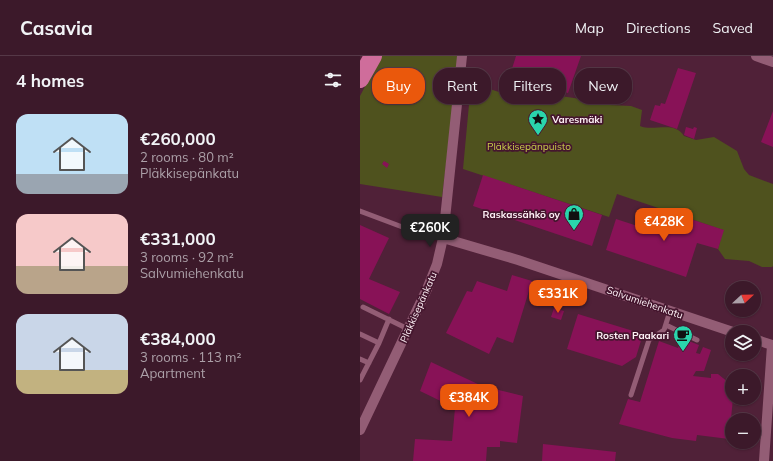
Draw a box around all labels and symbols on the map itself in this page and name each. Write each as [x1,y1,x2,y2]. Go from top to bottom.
place icon: Varesmäki [527,108,549,136]
place label: Varesmäki [551,113,602,126]
park label: Pläkkisepänpuisto [487,140,571,153]
shop icon: Raskassähkö oy [563,203,585,231]
place label: Raskassähkö oy [483,208,561,221]
pin: €428K [636,208,692,242]
pin: €260K [402,214,458,248]
street label: Pläkkisepänkatu [397,270,440,345]
pin: €331K [530,280,586,314]
north arrow [725,281,761,317]
street label: Salvumiehenkatu [605,283,685,322]
cafe icon: Rosten Paakari [672,324,694,352]
place label: Rosten Paakari [596,329,669,342]
pin: €384K [441,384,497,418]

